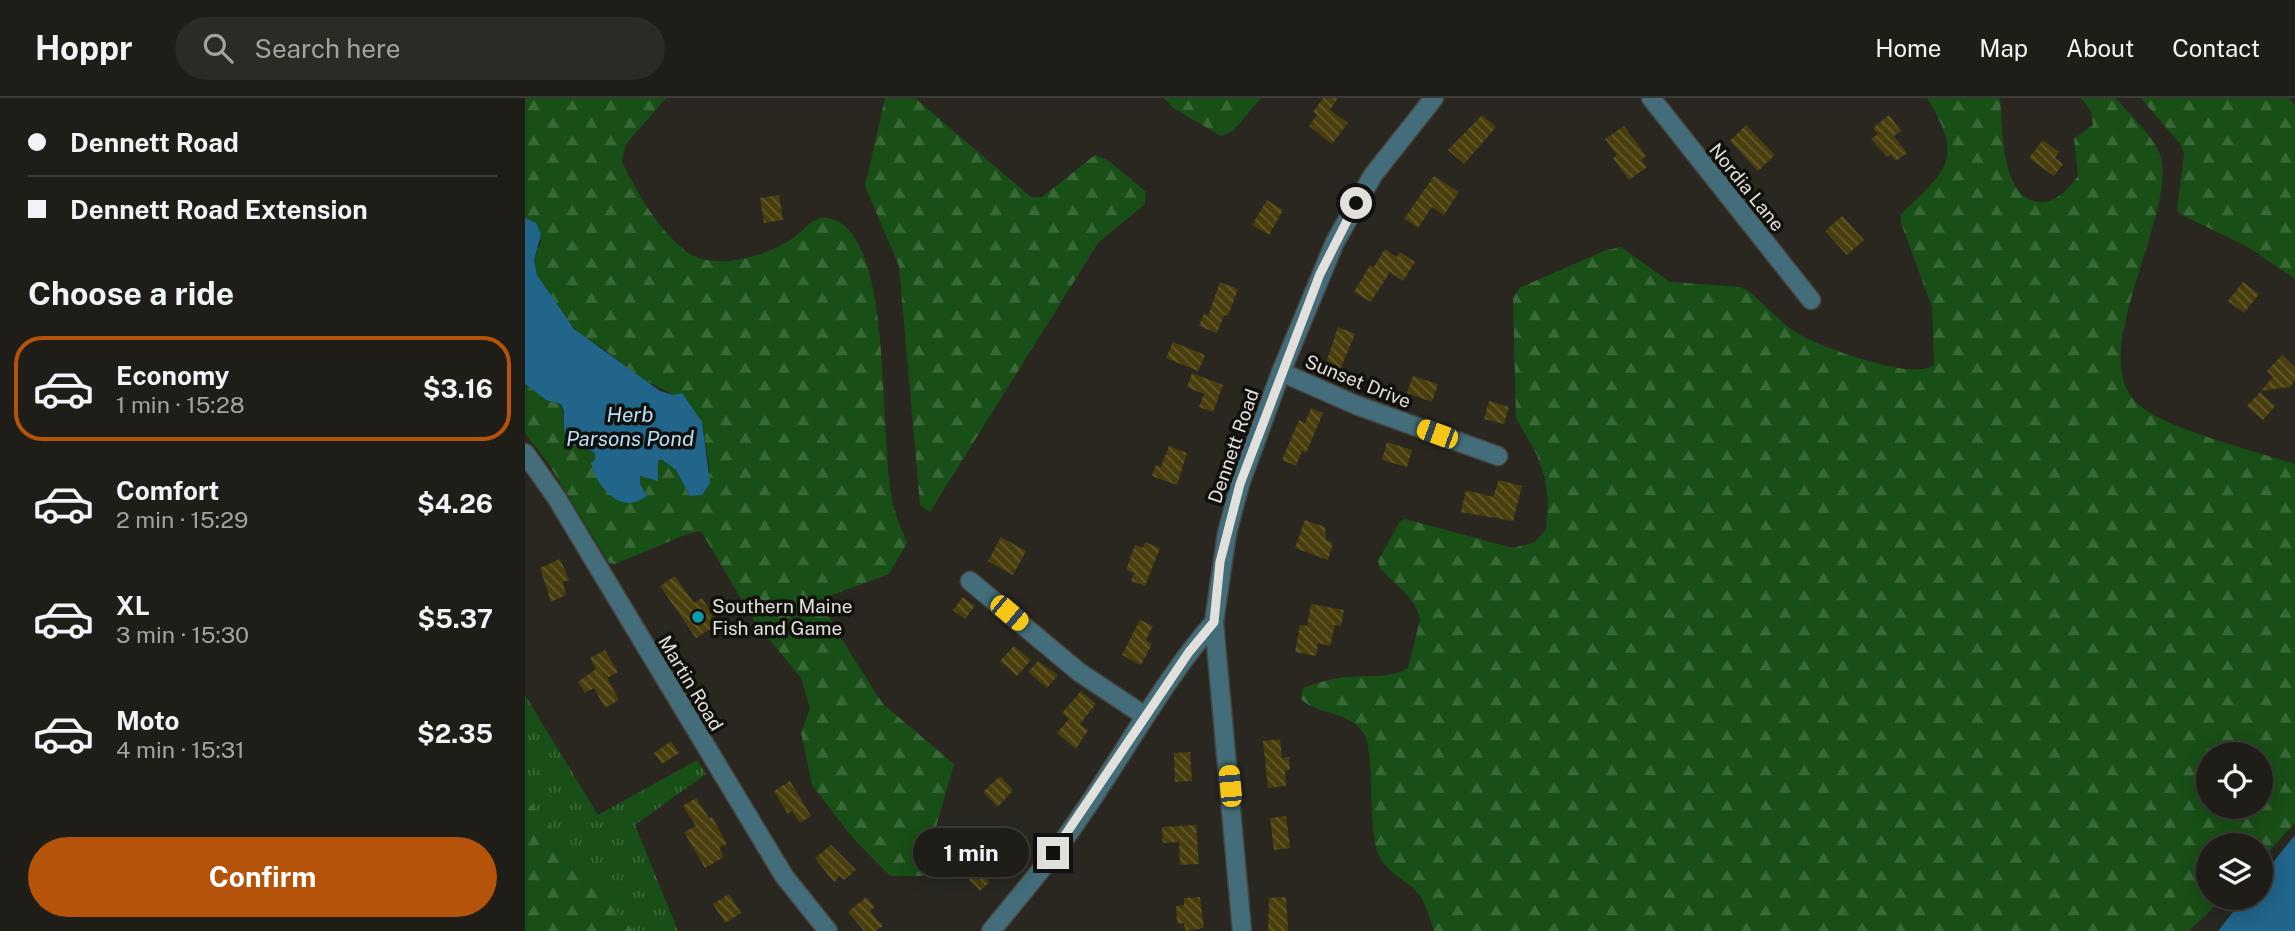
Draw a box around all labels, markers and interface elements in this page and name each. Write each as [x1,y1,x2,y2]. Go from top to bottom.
search box [175,17,665,80]
text: Hoppr [35,29,133,67]
icon: search [199,29,237,67]
text: Search here [255,33,401,64]
text: Home [1875,34,1941,62]
text: Map [1979,34,2028,62]
text: About [2066,34,2134,62]
text: Contact [2172,34,2260,62]
text: Dennett Road [70,127,239,158]
street label: Nordia Lane [1705,139,1789,235]
route start [1340,187,1372,219]
text: Dennett Road Extension [70,194,368,225]
text: Choose a ride [28,275,234,312]
street label: Sunset Drive [1302,350,1414,412]
icon: car [32,357,95,420]
text: Economy [116,360,229,391]
text: $3.16 [423,373,493,404]
street label: Dennett Road [1203,386,1263,506]
text: 1 min · 15:28 [116,391,245,418]
water label: Herb Parsons Pond [566,402,694,451]
car [1414,417,1461,451]
icon: car [32,472,95,535]
text: Comfort [116,475,219,506]
text: $4.26 [417,488,493,519]
text: 2 min · 15:29 [116,506,248,533]
icon: car [32,587,95,650]
text: XL [116,590,150,621]
car [987,591,1032,635]
place label: Southern Maine Fish and Game [712,595,852,639]
text: $5.37 [418,603,493,634]
marker: Southern Maine Fish and Game [690,609,706,625]
text: 3 min · 15:30 [116,621,249,648]
street label: Martin Road [654,631,728,735]
icon: car [32,702,95,765]
text: Moto [116,705,179,736]
text: $2.35 [417,718,493,749]
text: 4 min · 15:31 [116,736,245,763]
map controls [2196,742,2273,910]
button: locate [2196,742,2273,819]
car [1218,764,1243,808]
callout: 1 min [913,828,1029,878]
button: layers [2196,833,2273,910]
button: Confirm [28,837,497,917]
route end [1037,837,1069,869]
text: 1 min [943,839,999,866]

